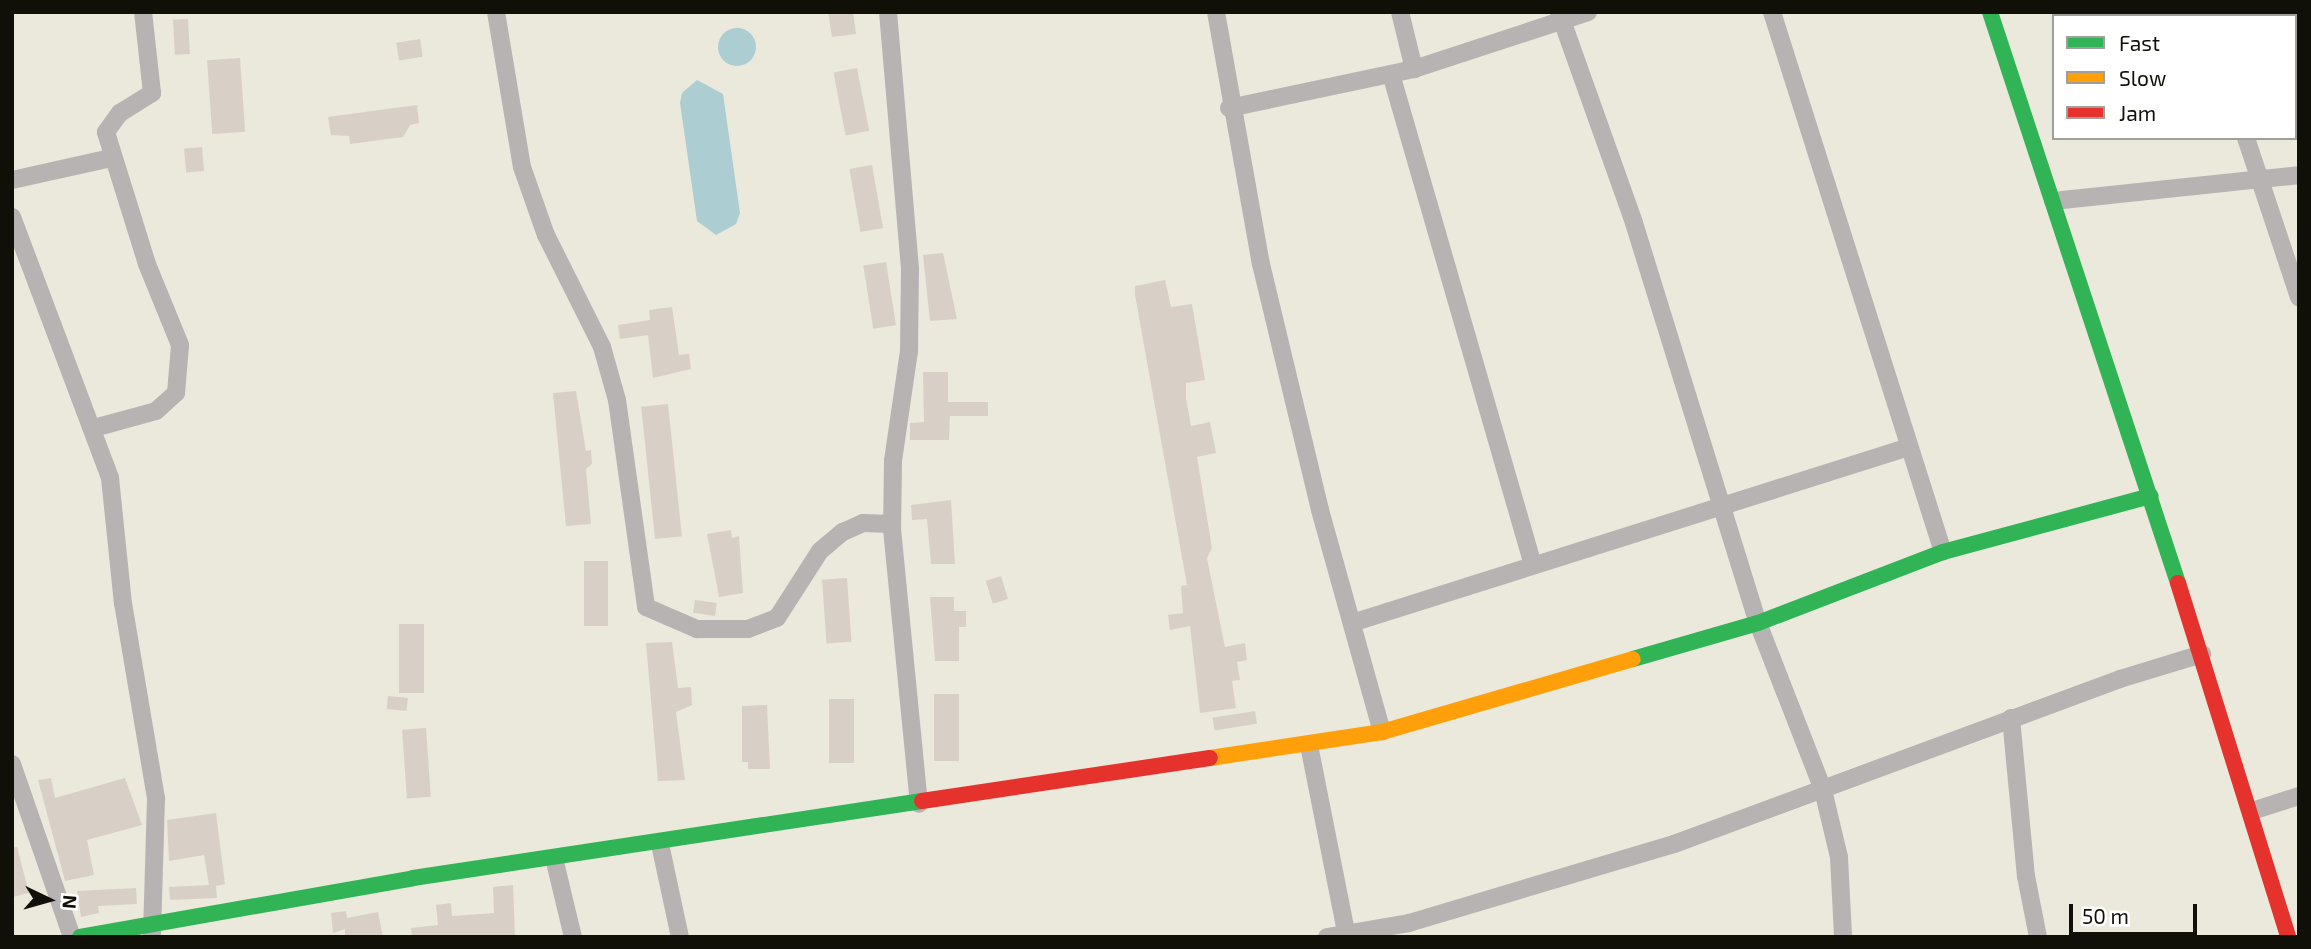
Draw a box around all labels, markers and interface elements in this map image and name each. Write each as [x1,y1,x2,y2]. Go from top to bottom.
legend [2052,14,2297,140]
text: Fast [2119,30,2160,55]
text: Slow [2119,65,2166,90]
text: Jam [2119,100,2156,125]
north arrow [14,865,84,935]
scale bar [2073,890,2201,934]
text: N [58,894,82,910]
text: 50 m [2082,903,2129,928]

